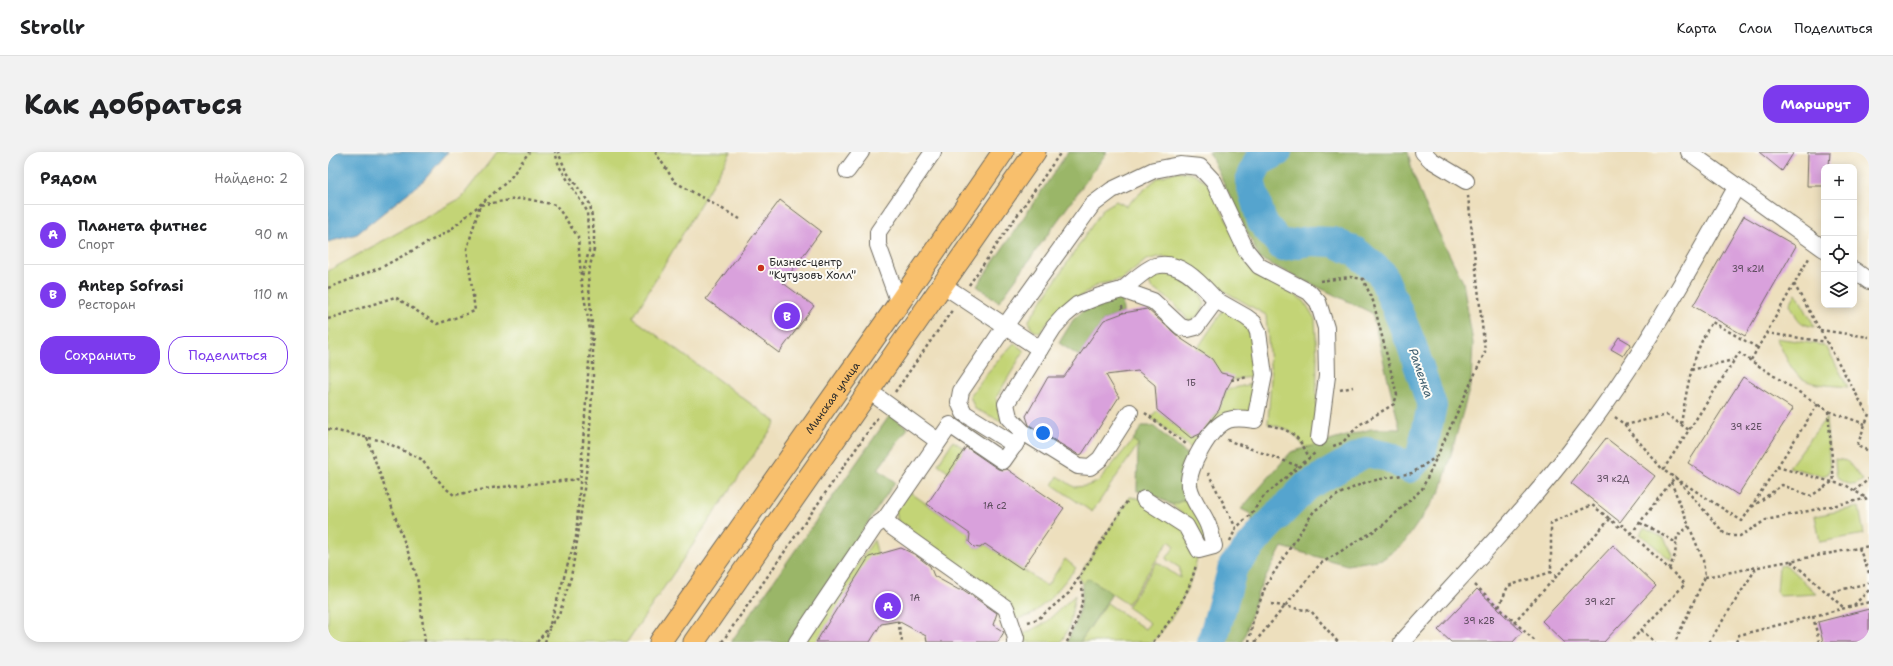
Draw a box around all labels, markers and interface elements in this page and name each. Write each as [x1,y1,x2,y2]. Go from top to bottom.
text: Strollr [20,15,85,40]
text: Карта [1676,19,1717,37]
text: Слои [1739,19,1772,37]
text: Поделиться [1794,19,1873,37]
text: Как добраться [24,85,243,123]
button: Маршрут [1763,85,1869,123]
map controls [1821,164,1857,308]
button: + [1821,164,1857,200]
text: Рядом [40,167,97,189]
text: Найдено: 2 [214,170,288,187]
button: − [1821,200,1857,236]
text: Планета фитнес [78,216,207,236]
text: A [48,226,58,243]
text: 90 m [254,226,288,243]
text: Спорт [78,236,114,253]
button: locate [1821,236,1857,272]
place label: Бизнес-центр "Кутузовъ Холл" [769,255,856,283]
marker: Бизнес-центр "Кутузовъ Холл" [756,263,766,273]
house number: 39 к2И [1732,263,1764,275]
button: layers [1821,272,1857,308]
text: Antep Sofrasi [78,276,184,296]
text: B [49,286,57,303]
text: 110 m [253,286,288,303]
text: Ресторан [78,296,136,313]
pin: B [774,301,800,331]
button: Сохранить [40,336,160,374]
button: Поделиться [168,336,288,374]
water label: Раменка [1405,346,1437,400]
street label: Минская улица [802,358,863,437]
house number: 1Б [1186,377,1196,389]
house number: 39 к2Е [1730,421,1762,433]
your location [1033,423,1053,443]
house number: 39 к2Д [1597,473,1630,485]
house number: 1А с2 [983,500,1007,512]
pin: A [875,591,901,621]
house number: 1А [910,592,921,604]
house number: 39 к2Г [1585,596,1616,608]
house number: 39 к2В [1463,615,1495,627]

